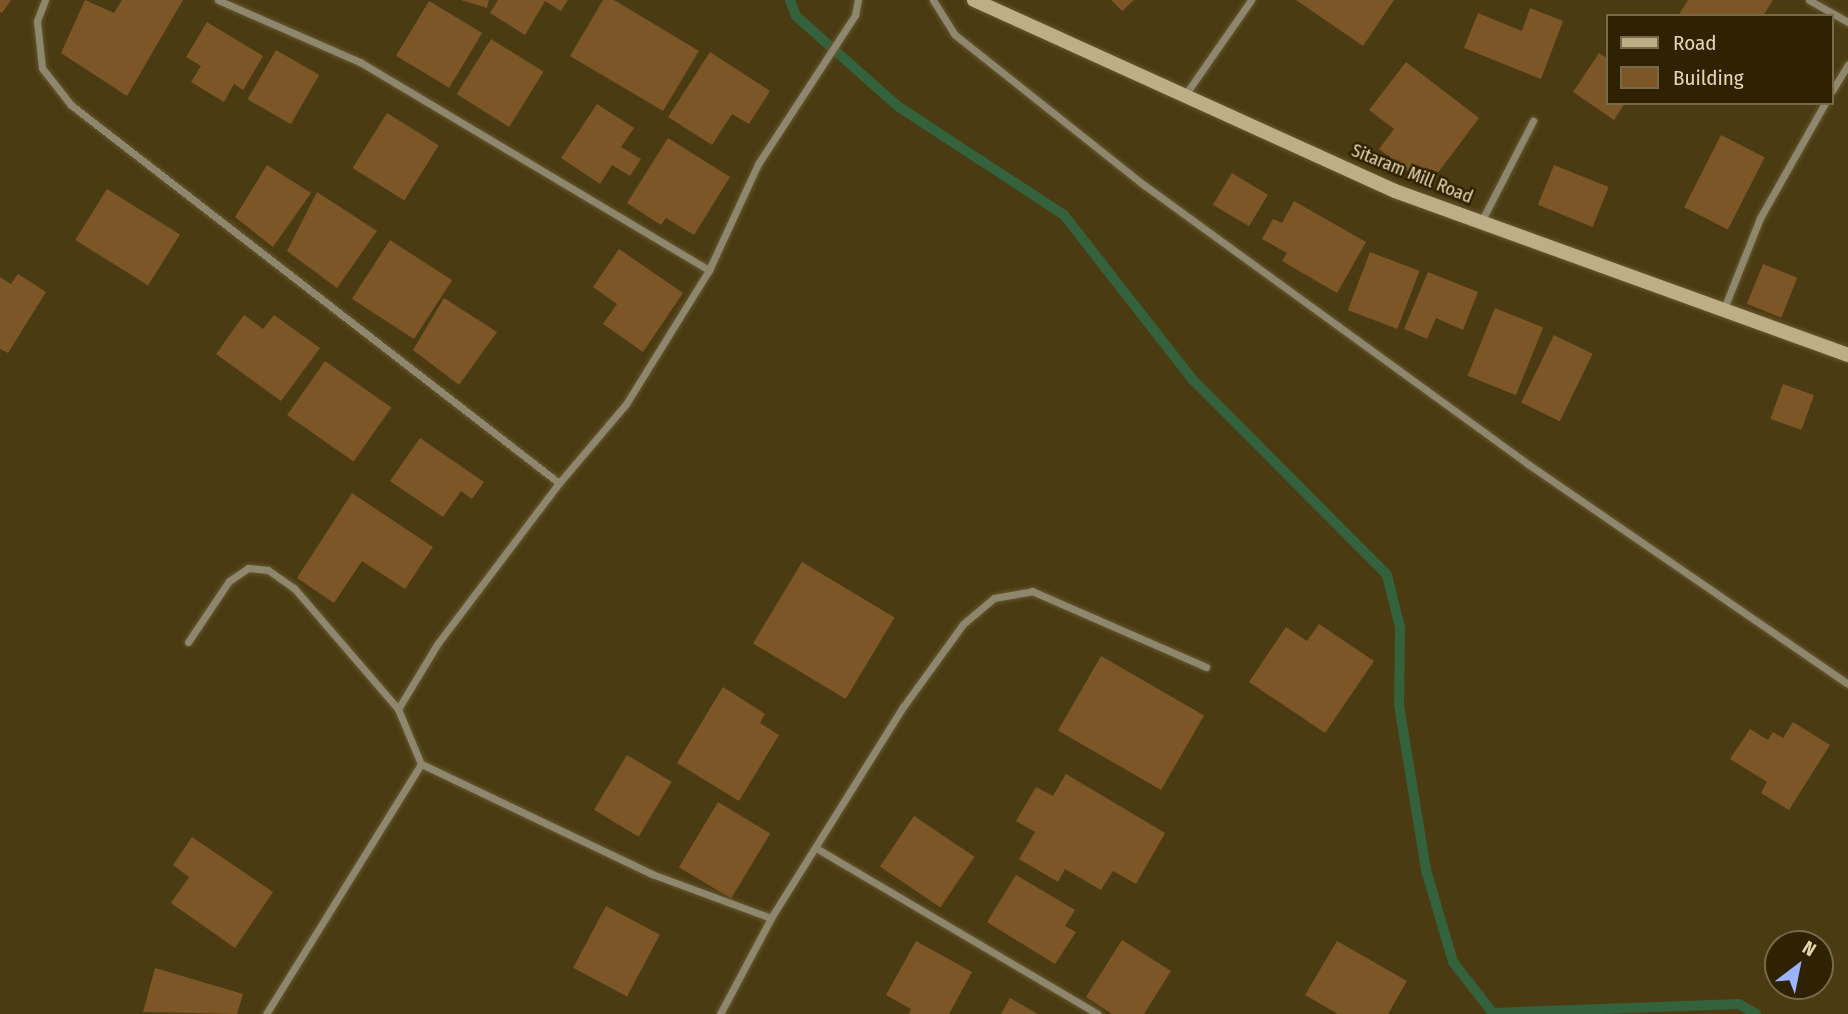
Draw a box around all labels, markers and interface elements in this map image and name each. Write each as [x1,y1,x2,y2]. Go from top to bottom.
legend [1606,14,1834,105]
text: Road [1673,30,1717,56]
text: Building [1673,65,1744,91]
street label: Sitaram Mill Road [1348,140,1476,208]
north arrow [1764,930,1834,1000]
text: N [1798,936,1820,961]

